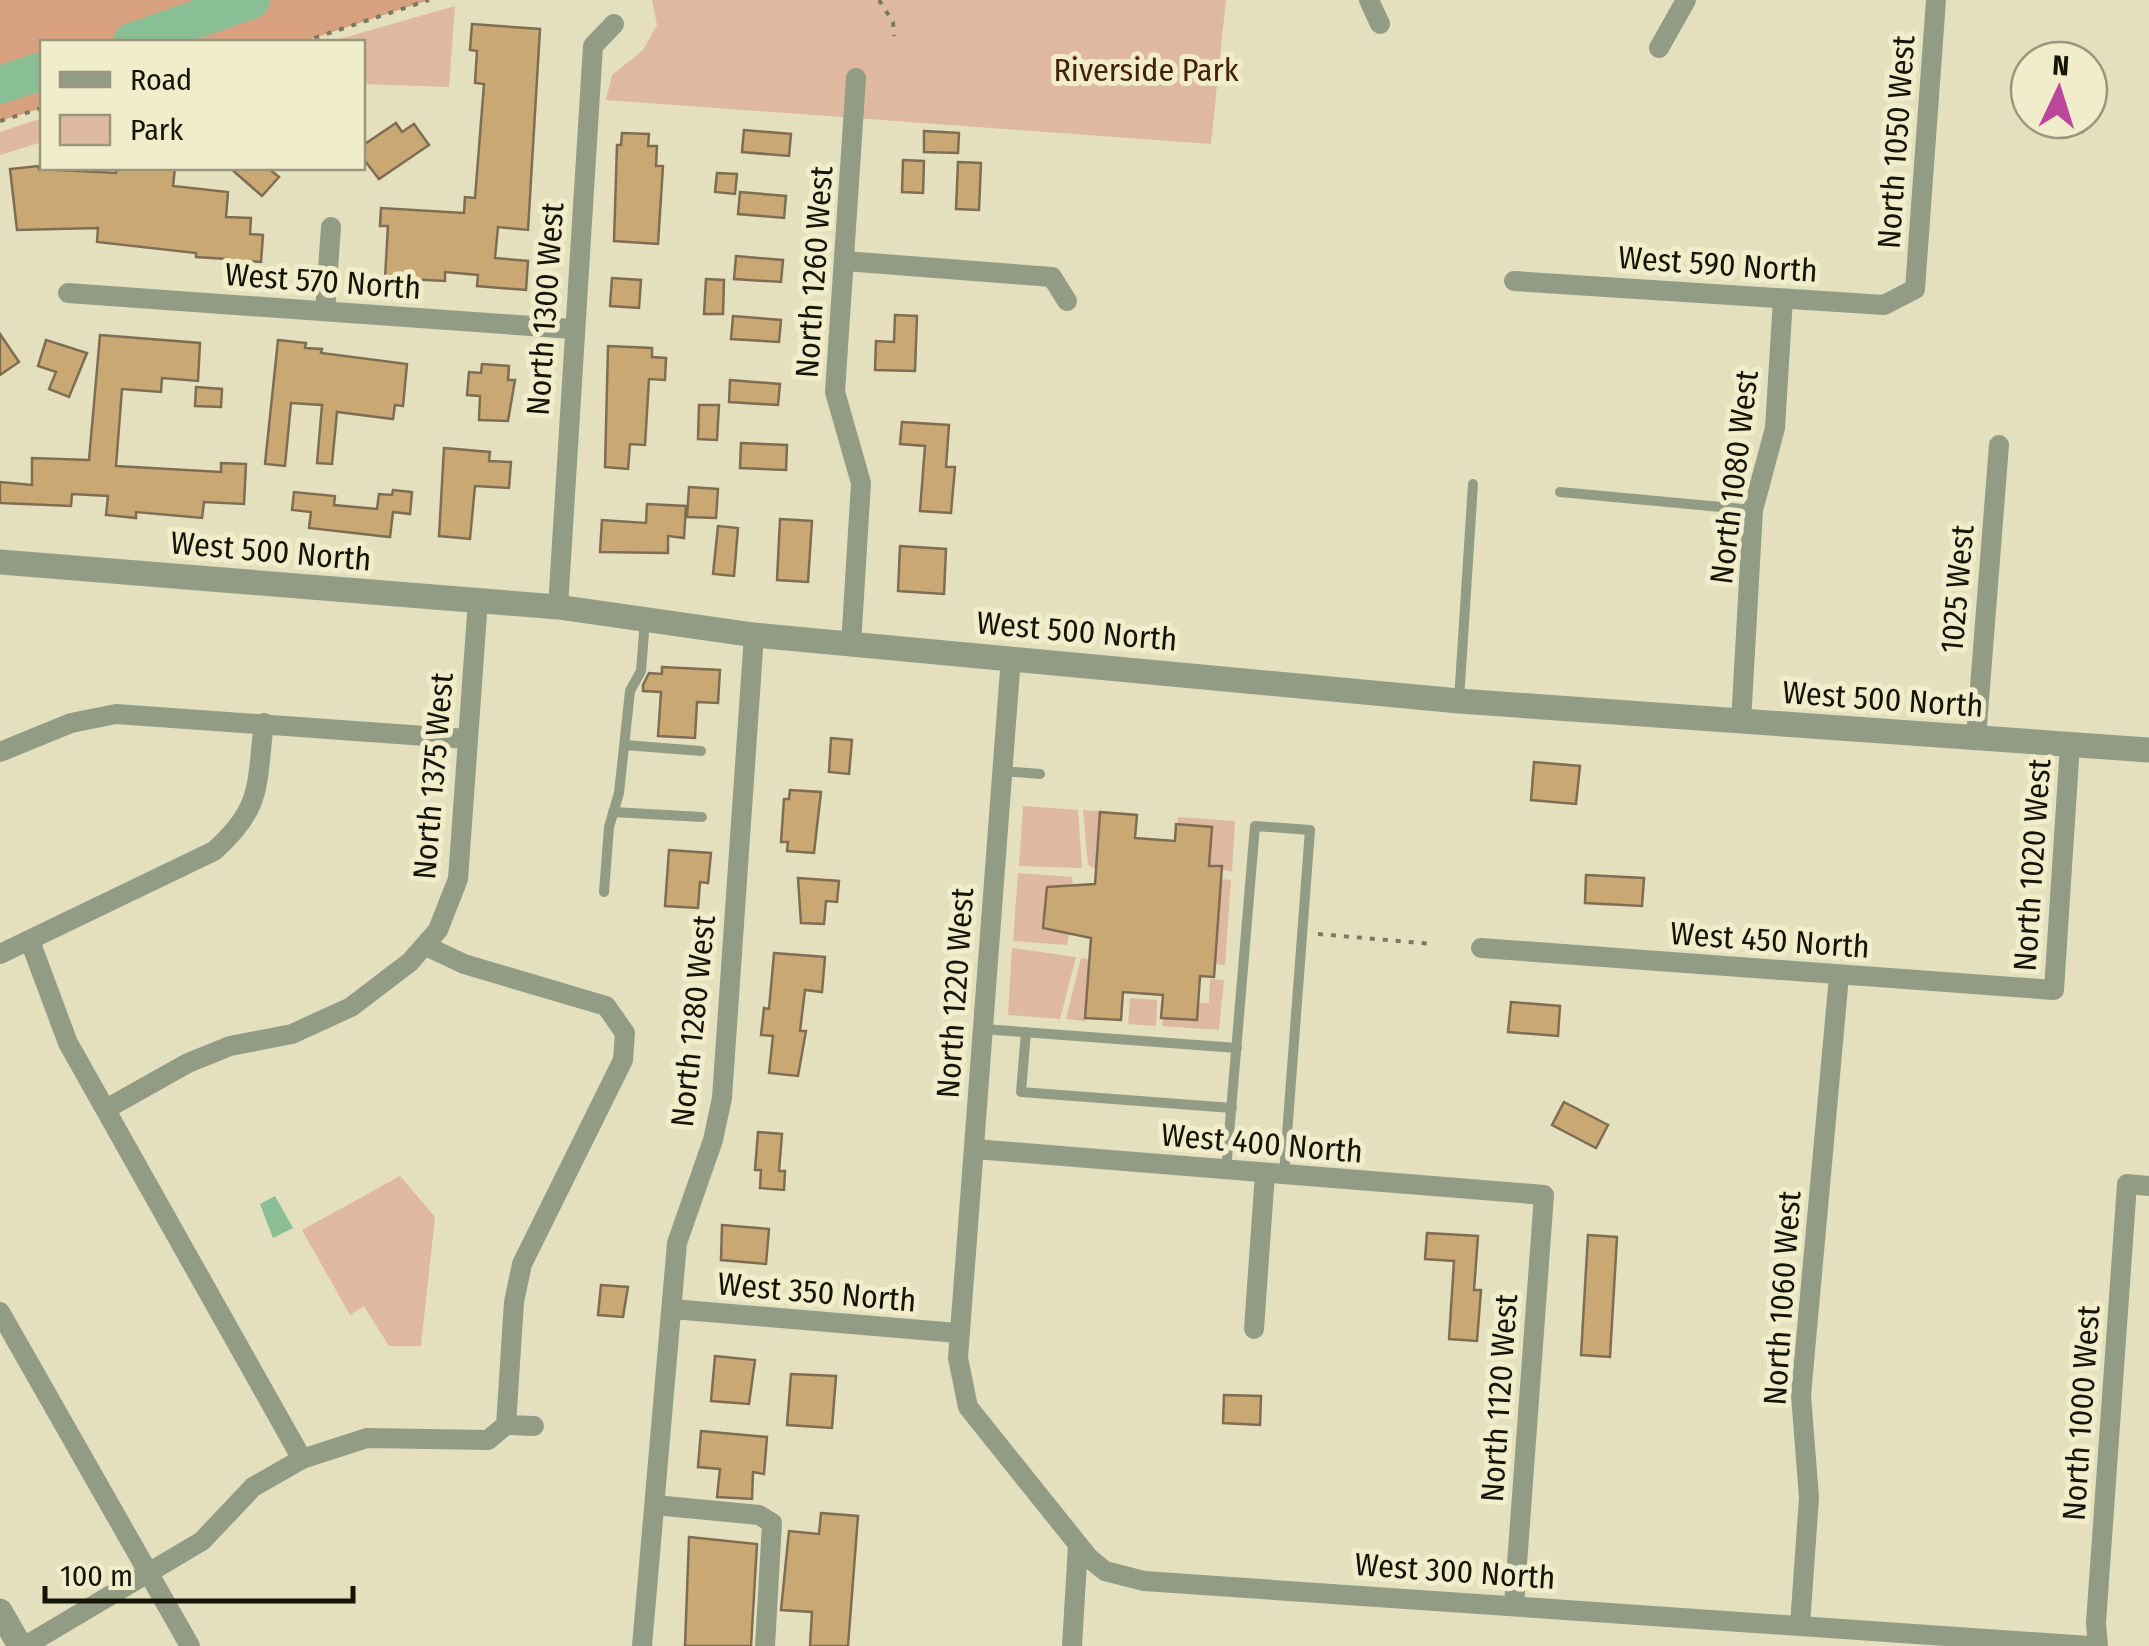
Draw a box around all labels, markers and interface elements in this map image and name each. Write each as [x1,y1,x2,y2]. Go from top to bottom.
street label: North 1050 West [1870,33,1922,250]
legend [40,40,365,170]
north arrow [2009,40,2109,140]
text: N [2051,49,2070,83]
park label: Riverside Park [1053,51,1239,89]
text: Road [130,62,192,98]
text: Park [130,112,183,148]
street label: North 1260 West [788,164,840,379]
street label: North 1300 West [519,201,571,417]
street label: West 590 North [1617,238,1819,290]
street label: West 570 North [224,255,422,307]
street label: North 1080 West [1702,367,1766,586]
street label: West 500 North [169,523,373,579]
street label: 1025 West [1932,523,1982,655]
street label: West 500 North [975,603,1179,659]
street label: North 1375 West [405,671,461,881]
street label: West 500 North [1781,673,1985,725]
street label: North 1020 West [2006,757,2058,973]
street label: North 1220 West [929,886,981,1099]
street label: North 1280 West [663,913,723,1129]
street label: West 450 North [1669,914,1871,966]
street label: West 400 North [1160,1115,1364,1171]
street label: North 1060 West [1756,1189,1808,1407]
street label: West 350 North [716,1264,918,1320]
street label: North 1120 West [1473,1292,1525,1503]
street label: North 1000 West [2055,1303,2108,1522]
scale bar [45,1541,352,1603]
street label: West 300 North [1353,1545,1557,1597]
text: 100 m [60,1558,133,1594]

